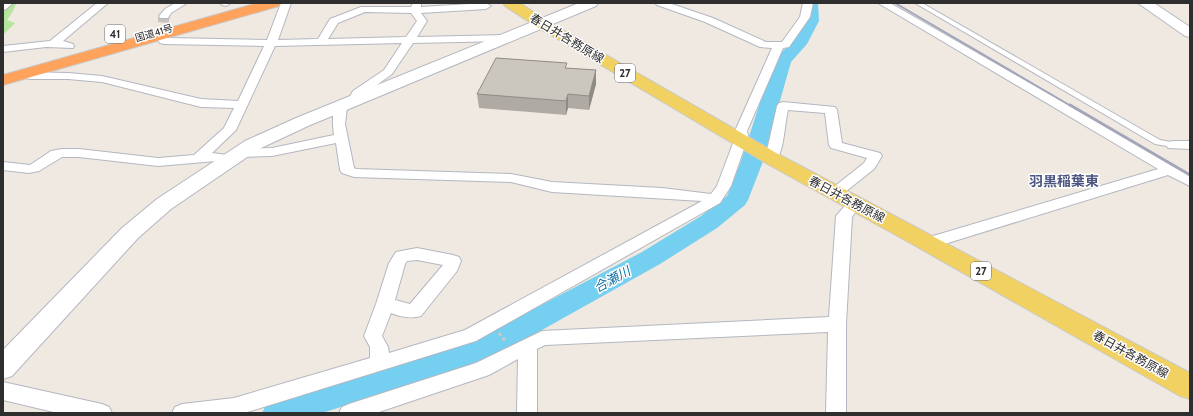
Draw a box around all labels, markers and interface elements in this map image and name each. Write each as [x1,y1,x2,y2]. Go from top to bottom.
street label: 春日井各務原線 [527,10,607,66]
street label: 国道41号 [133,21,175,45]
road number: 41 [105,25,125,43]
road number: 27 [615,64,635,82]
district label: 羽黒稲葉東 [1029,172,1099,190]
street label: 春日井各務原線 [806,173,888,225]
water label: 合瀬川 [591,262,635,295]
road number: 27 [971,262,991,280]
street label: 春日井各務原線 [1091,327,1171,381]

